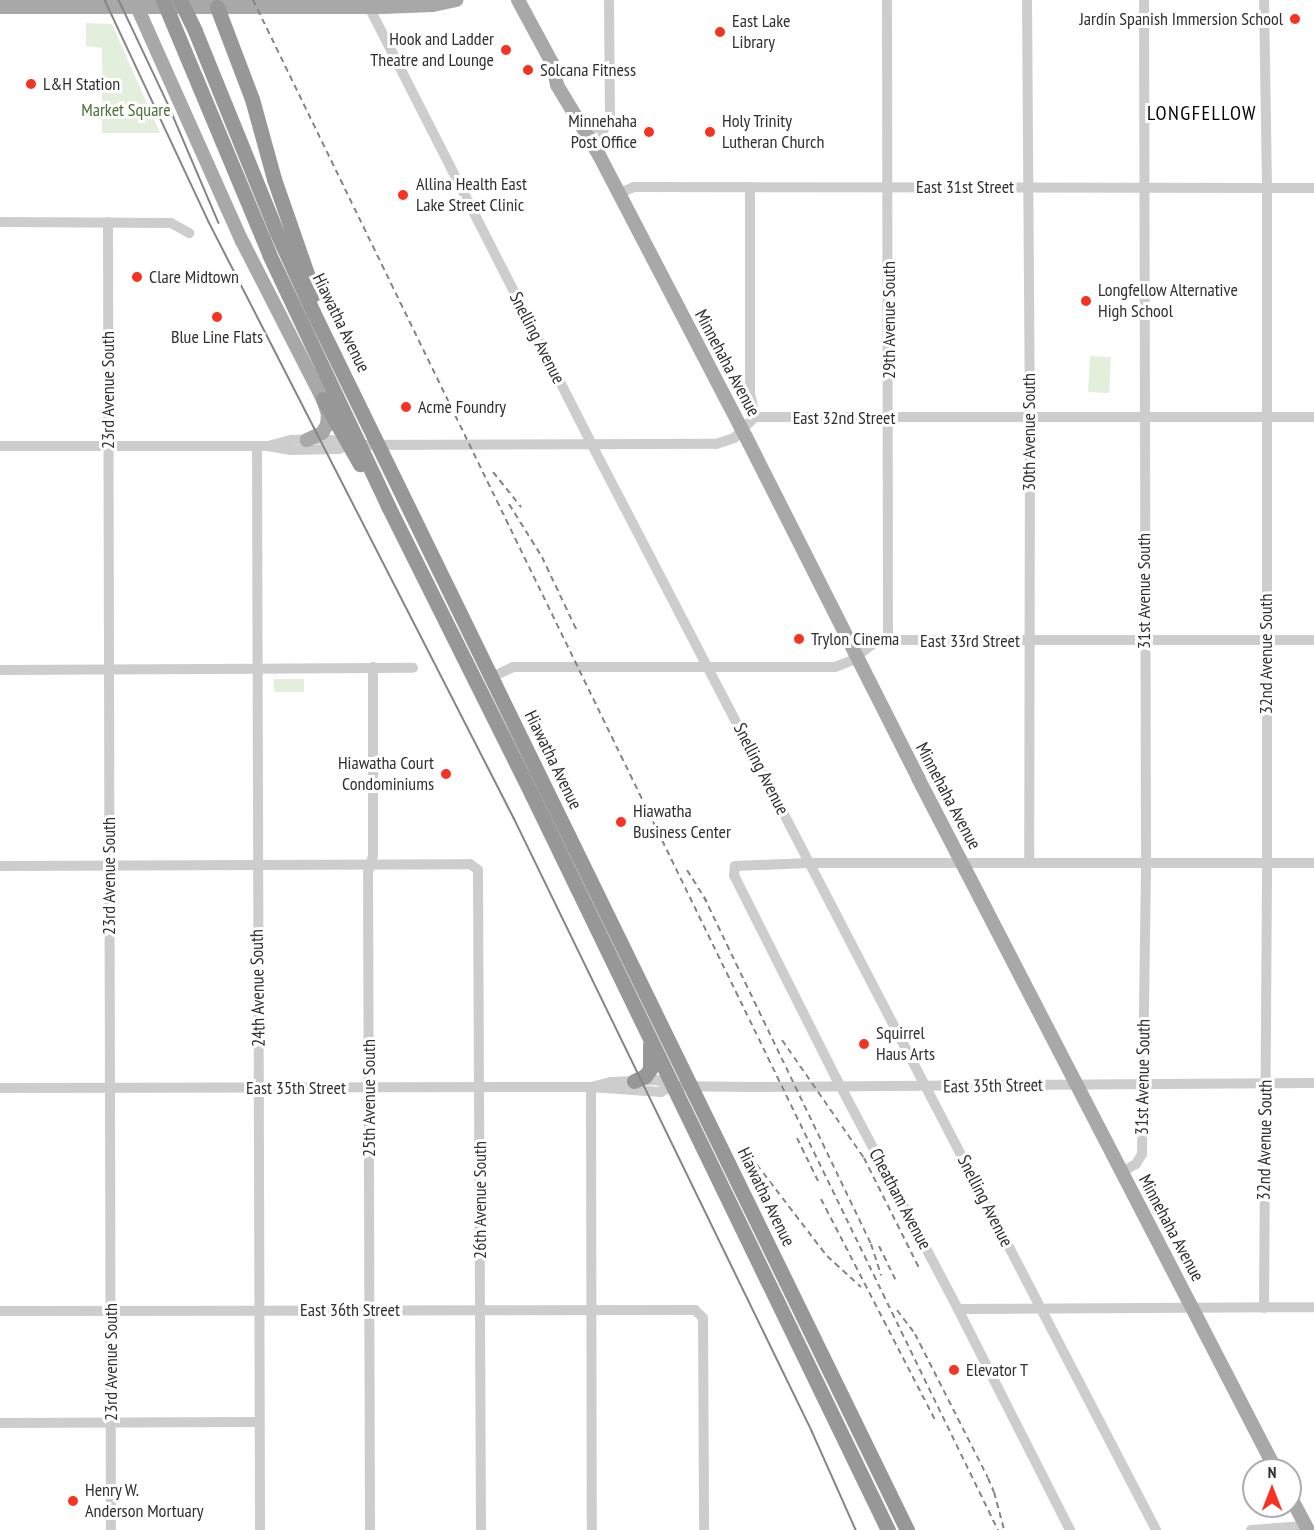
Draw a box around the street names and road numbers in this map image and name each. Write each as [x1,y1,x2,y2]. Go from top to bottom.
street label: East 31st Street [916,176,1014,198]
street label: 29th Avenue South [878,261,900,379]
street label: Hiawatha Avenue [308,270,374,376]
street label: Snelling Avenue [505,288,569,388]
street label: Minnehaha Avenue [690,306,764,420]
street label: 23rd Avenue South [97,331,119,449]
street label: 30th Avenue South [1018,373,1040,491]
street label: East 32nd Street [793,407,895,429]
street label: 31st Avenue South [1133,533,1155,649]
street label: 32nd Avenue South [1255,593,1277,715]
street label: East 33rd Street [920,630,1020,652]
street label: Hiawatha Avenue [520,707,586,813]
street label: Snelling Avenue [729,719,793,819]
street label: Minnehaha Avenue [911,739,985,853]
street label: 23rd Avenue South [98,817,120,935]
street label: 24th Avenue South [246,929,270,1047]
street label: 31st Avenue South [1131,1019,1155,1135]
street label: 25th Avenue South [358,1039,380,1157]
street label: East 35th Street [943,1074,1043,1098]
street label: East 35th Street [246,1077,346,1099]
street label: 32nd Avenue South [1253,1079,1277,1201]
street label: 26th Avenue South [469,1141,491,1259]
street label: Hiawatha Avenue [733,1144,799,1250]
street label: Cheatham Avenue [864,1145,936,1253]
street label: Snelling Avenue [953,1151,1017,1251]
street label: Minnehaha Avenue [1134,1171,1208,1285]
street label: East 36th Street [300,1299,400,1321]
street label: 23rd Avenue South [100,1303,122,1421]

